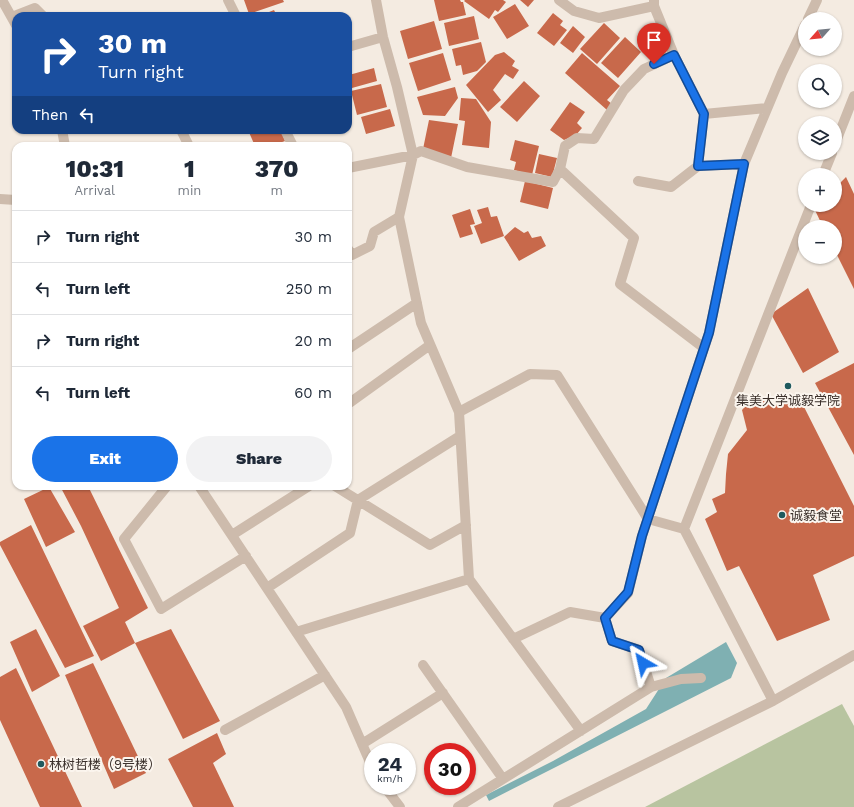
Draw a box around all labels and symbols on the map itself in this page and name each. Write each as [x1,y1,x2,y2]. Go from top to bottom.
north arrow [798,12,842,56]
pin [637,23,671,64]
marker: 集美大学诚毅学院 [783,381,793,391]
place label: 集美大学诚毅学院 [736,393,840,408]
place label: 诚毅食堂 [790,508,842,523]
marker: 诚毅食堂 [777,510,787,520]
position arrow [622,642,664,684]
speed limit sign: 30 [424,743,476,795]
place label: 林树哲楼（9号楼） [49,757,161,772]
marker: 林树哲楼（9号楼） [36,759,46,769]

